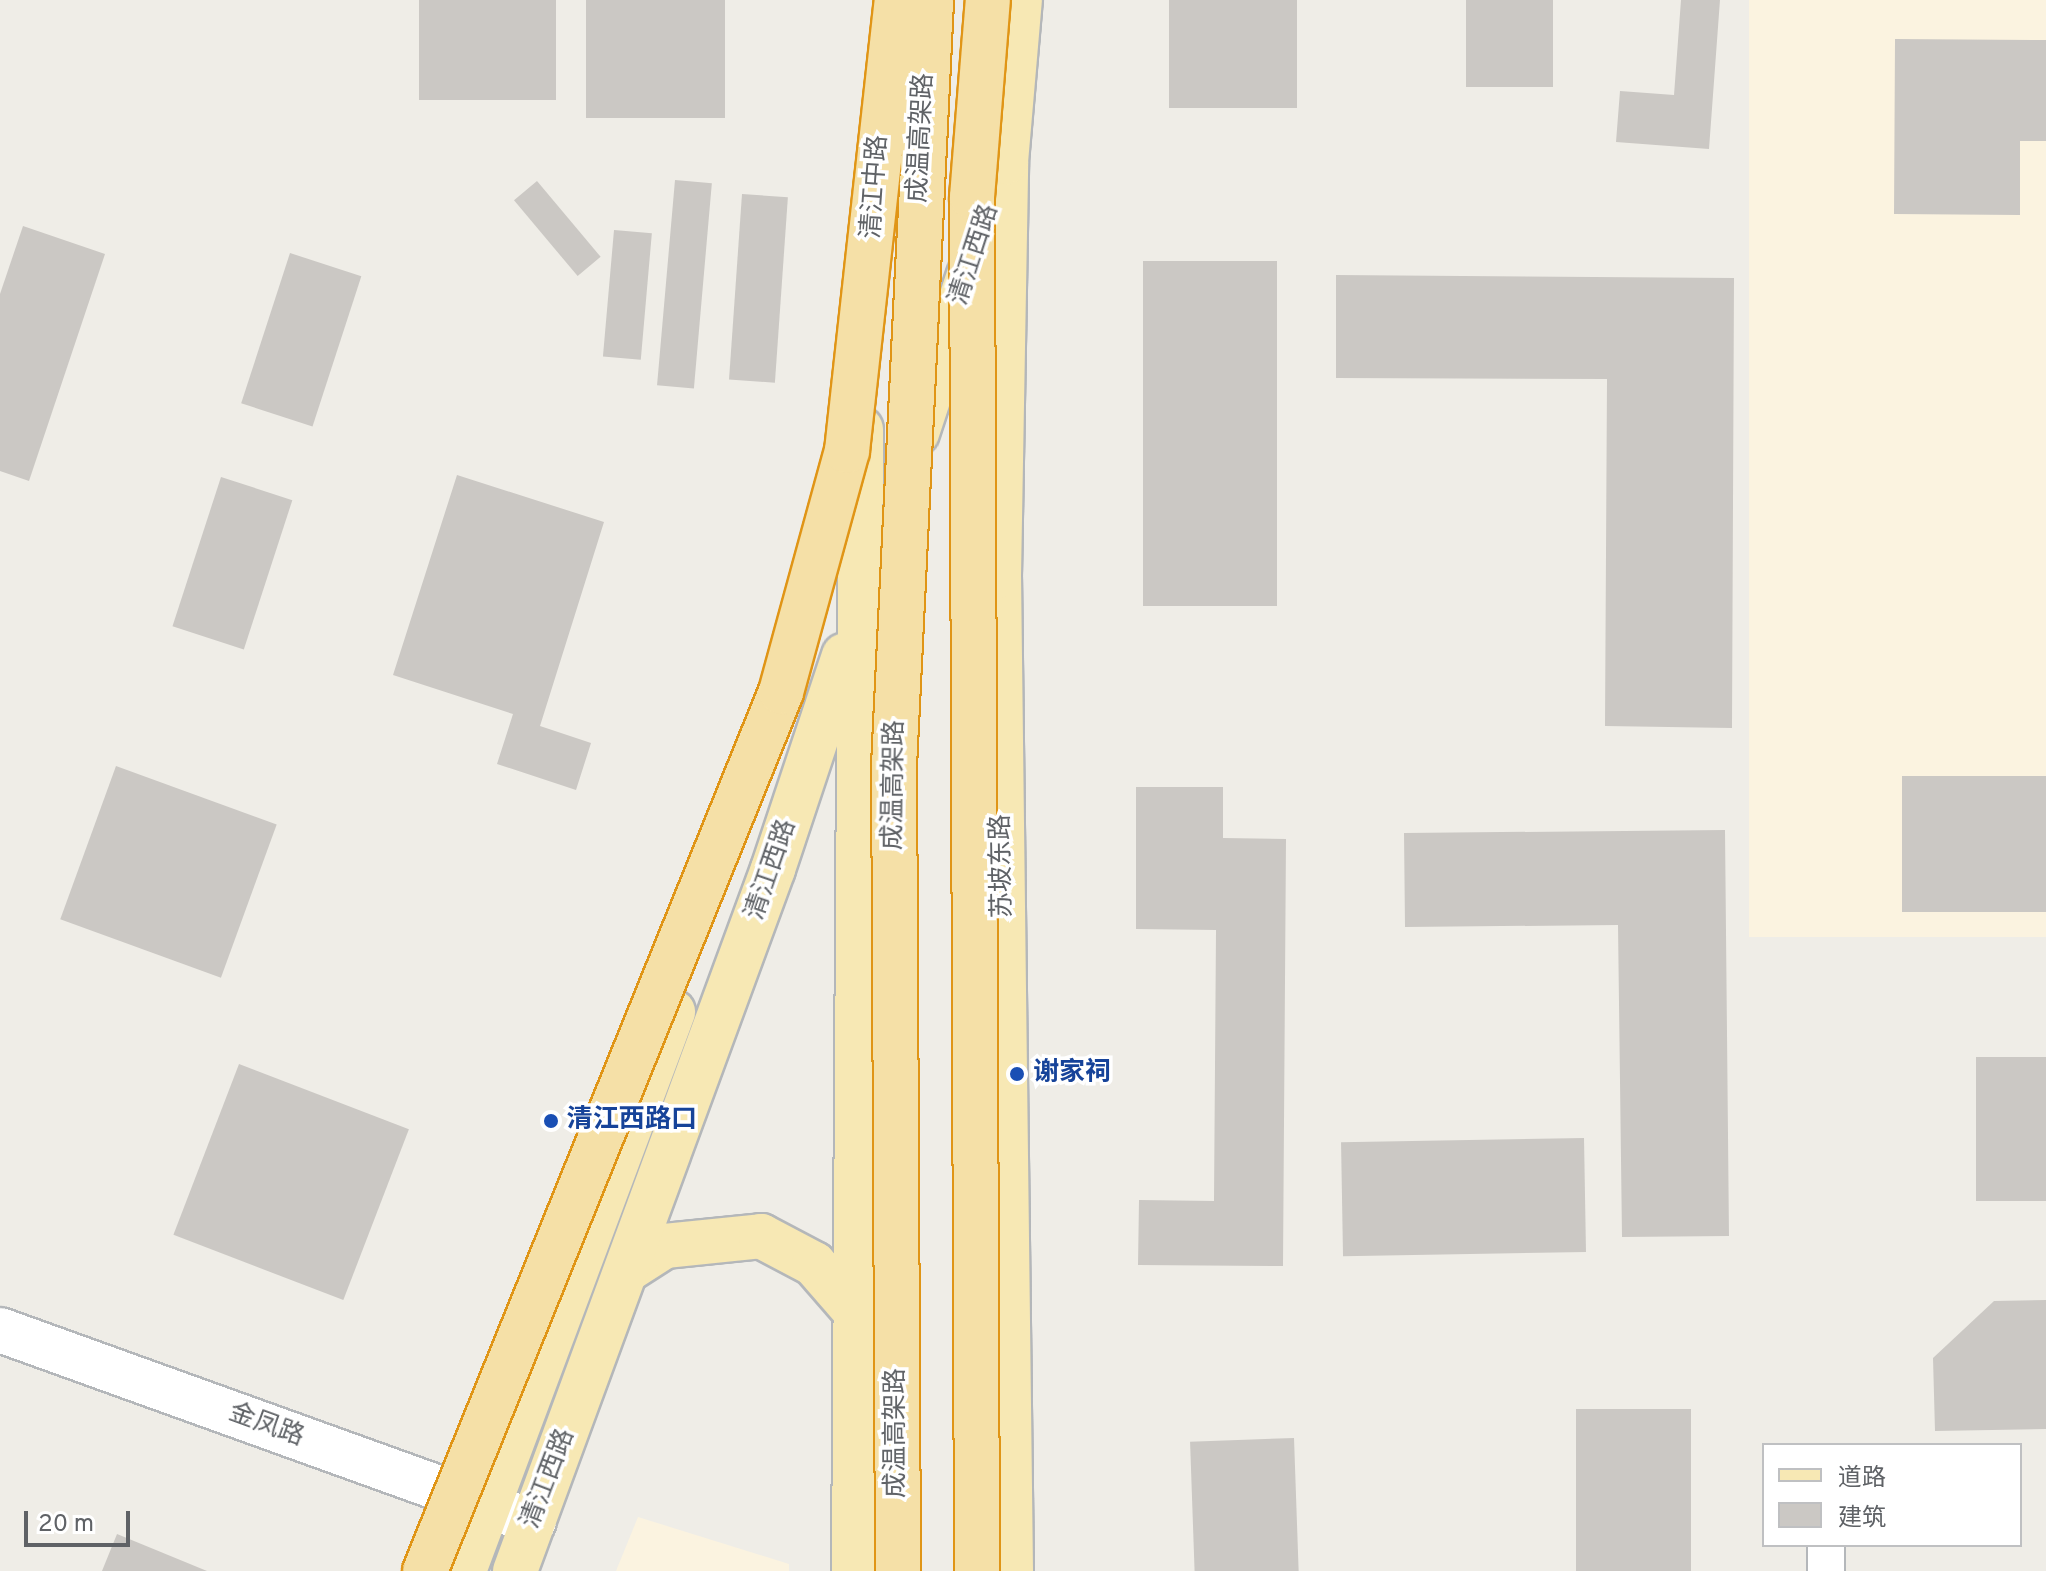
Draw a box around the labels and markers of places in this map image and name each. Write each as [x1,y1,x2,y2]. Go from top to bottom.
place label: 谢家祠 [1033,1058,1111,1090]
marker: 谢家祠 [1008,1065,1026,1083]
place label: 清江西路口 [567,1105,697,1137]
marker: 清江西路口 [542,1112,560,1130]

